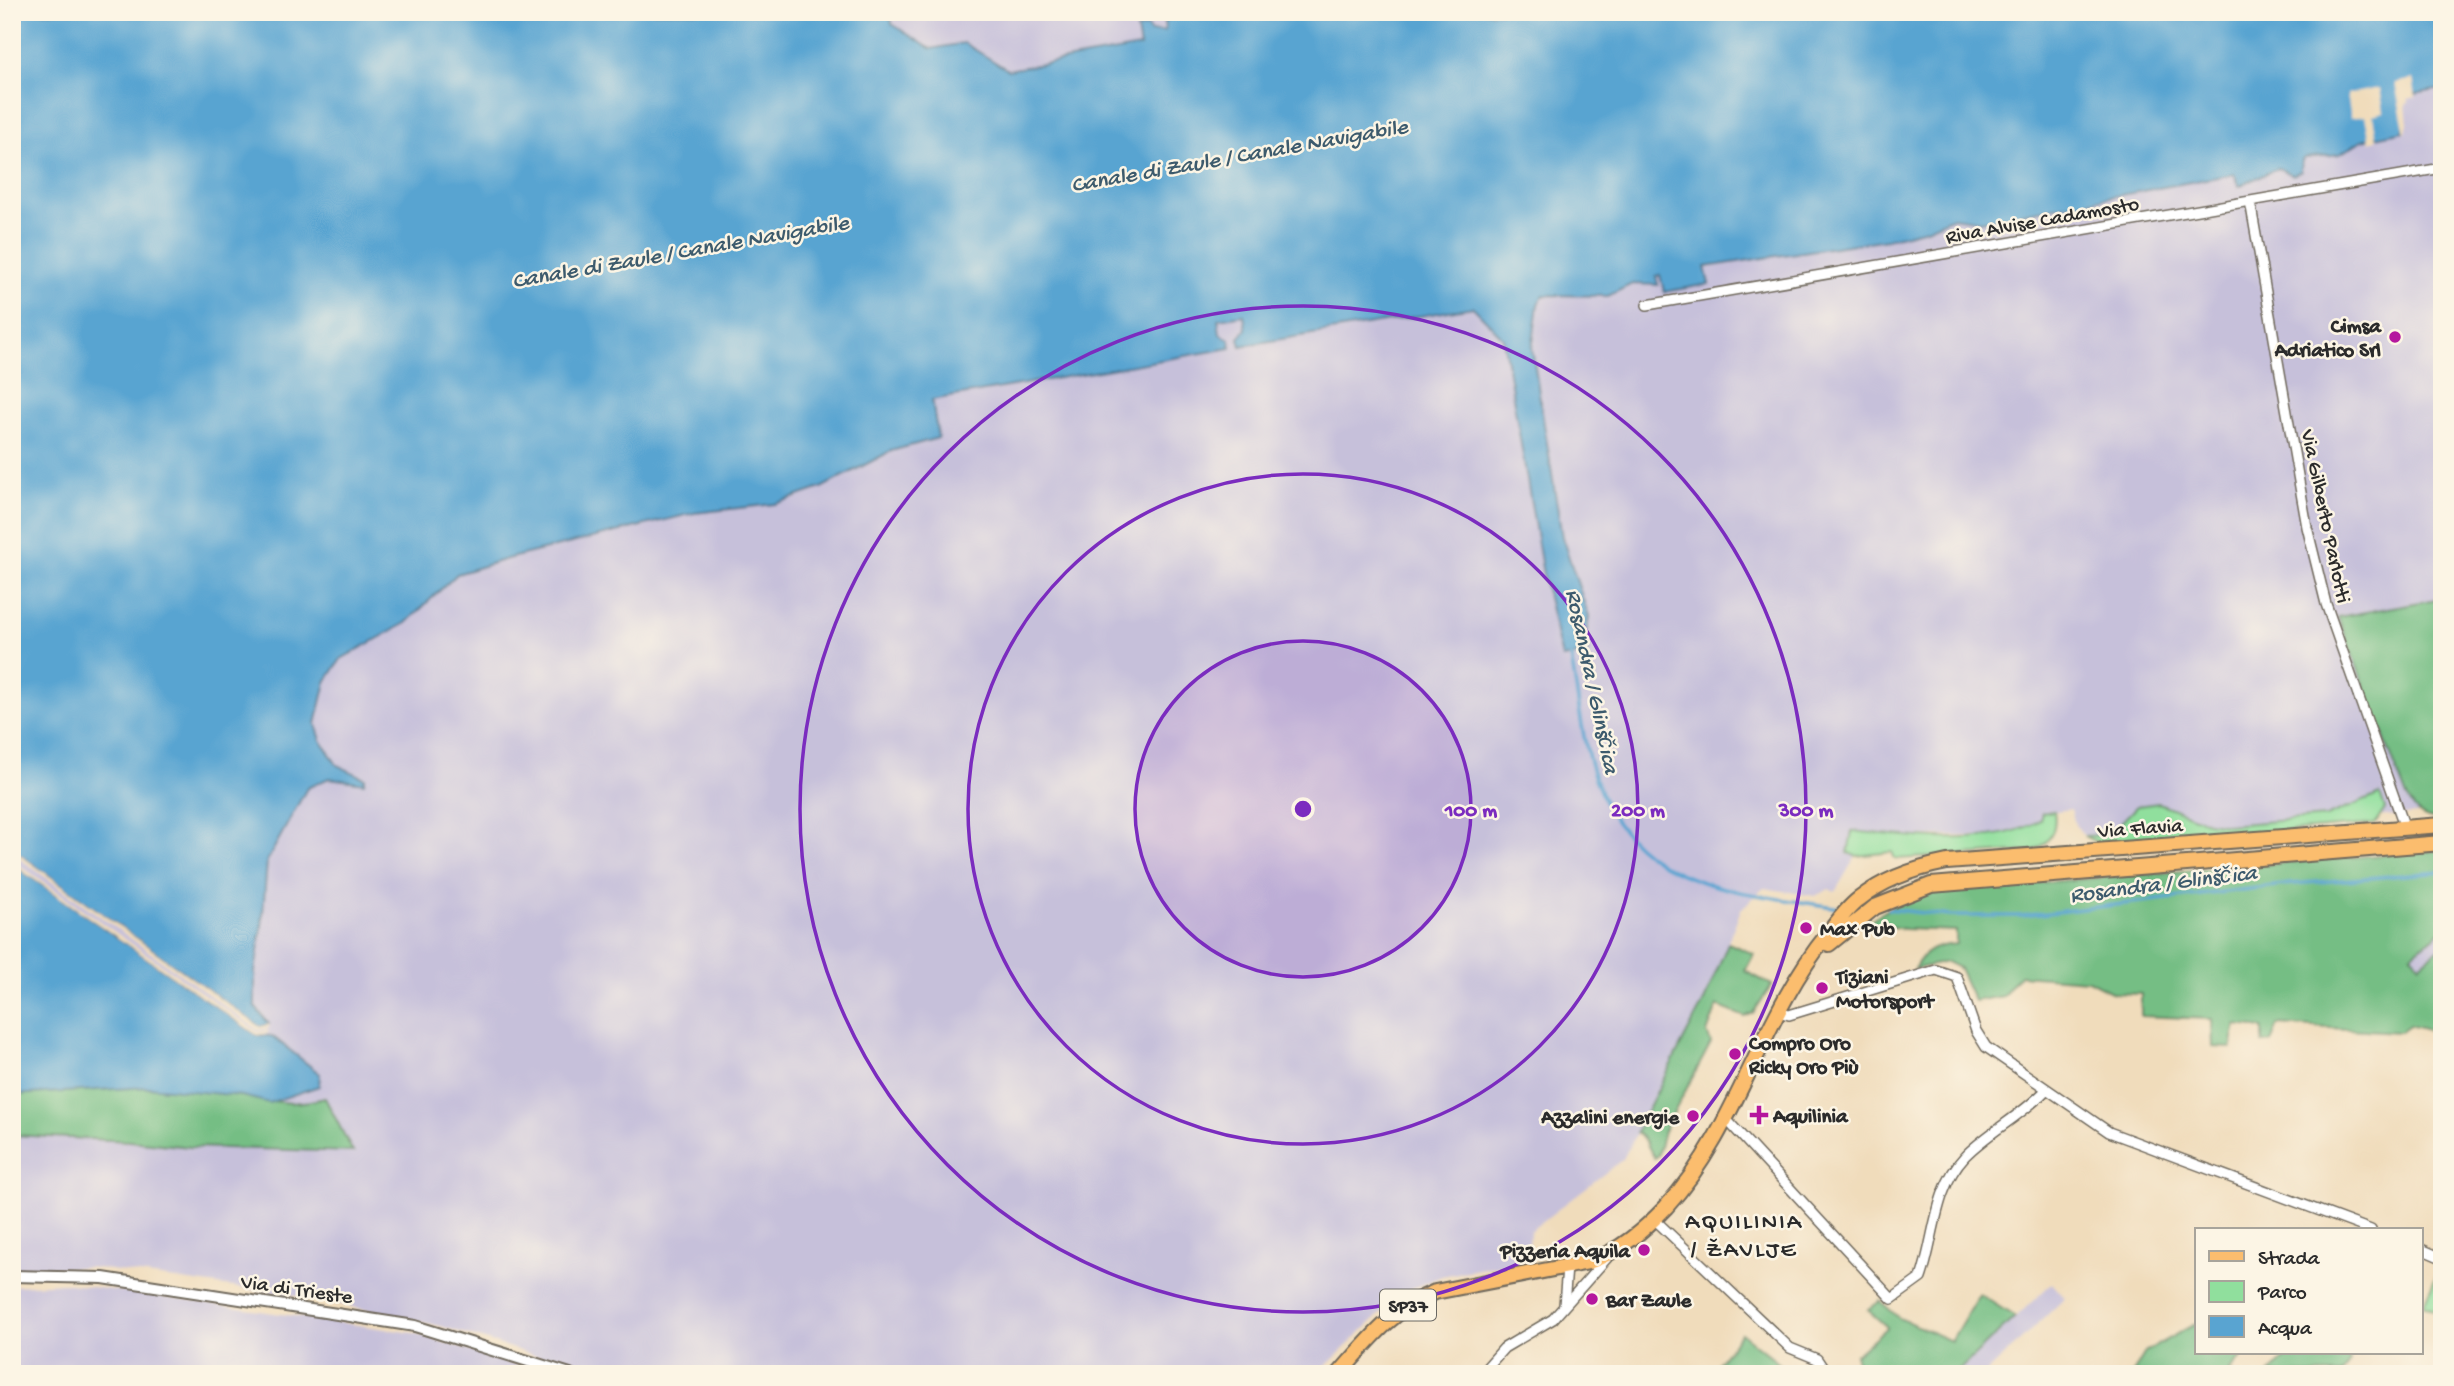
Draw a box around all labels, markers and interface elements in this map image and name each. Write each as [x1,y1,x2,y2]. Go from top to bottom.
water label: Canale di Zaule / Canale Navigabile [1069,114,1411,200]
street label: Riva Alvise Cadamosto [1944,193,2141,252]
water label: Canale di Zaule / Canale Navigabile [510,210,852,296]
place label: Cimsa Adriatico Srl [2274,316,2382,365]
marker: Cimsa Adriatico Srl [2387,329,2403,345]
street label: Via Gilberto Parlotti [2293,427,2354,606]
water label: Rosandra / Glinščica [1558,587,1624,778]
centre of rings [1291,797,1315,821]
text: 100 m [1444,800,1497,825]
text: 200 m [1611,800,1665,825]
text: 300 m [1778,800,1833,825]
street label: Via Flavia [2096,815,2185,846]
water label: Rosandra / Glinščica [2068,860,2260,910]
place label: Max Pub [1820,919,1895,944]
marker: Max Pub [1798,920,1814,936]
place label: Tiziani Motorsport [1834,967,1936,1016]
marker: Tiziani Motorsport [1814,980,1830,996]
place label: Compro Oro Ricky Oro Più [1748,1033,1858,1082]
marker: Compro Oro Ricky Oro Più [1727,1046,1743,1062]
place label: Aquilinia [1772,1106,1849,1131]
place label: Azzalini energie [1540,1107,1680,1132]
marker: Aquilinia [1751,1107,1767,1123]
marker: Azzalini energie [1685,1108,1701,1124]
district label: AQUILINIA / ŽAVLJE [1685,1209,1803,1266]
legend [2195,1228,2422,1354]
place label: Pizzeria Aquila [1499,1241,1631,1266]
marker: Pizzeria Aquila [1636,1242,1652,1258]
text: Strada [2258,1248,2321,1273]
street label: Via di Trieste [238,1271,355,1312]
text: Parco [2257,1282,2307,1307]
road number: SP37 [1380,1289,1436,1320]
place label: Bar Zaule [1605,1290,1693,1315]
marker: Bar Zaule [1584,1291,1600,1307]
text: Acqua [2258,1318,2313,1343]

